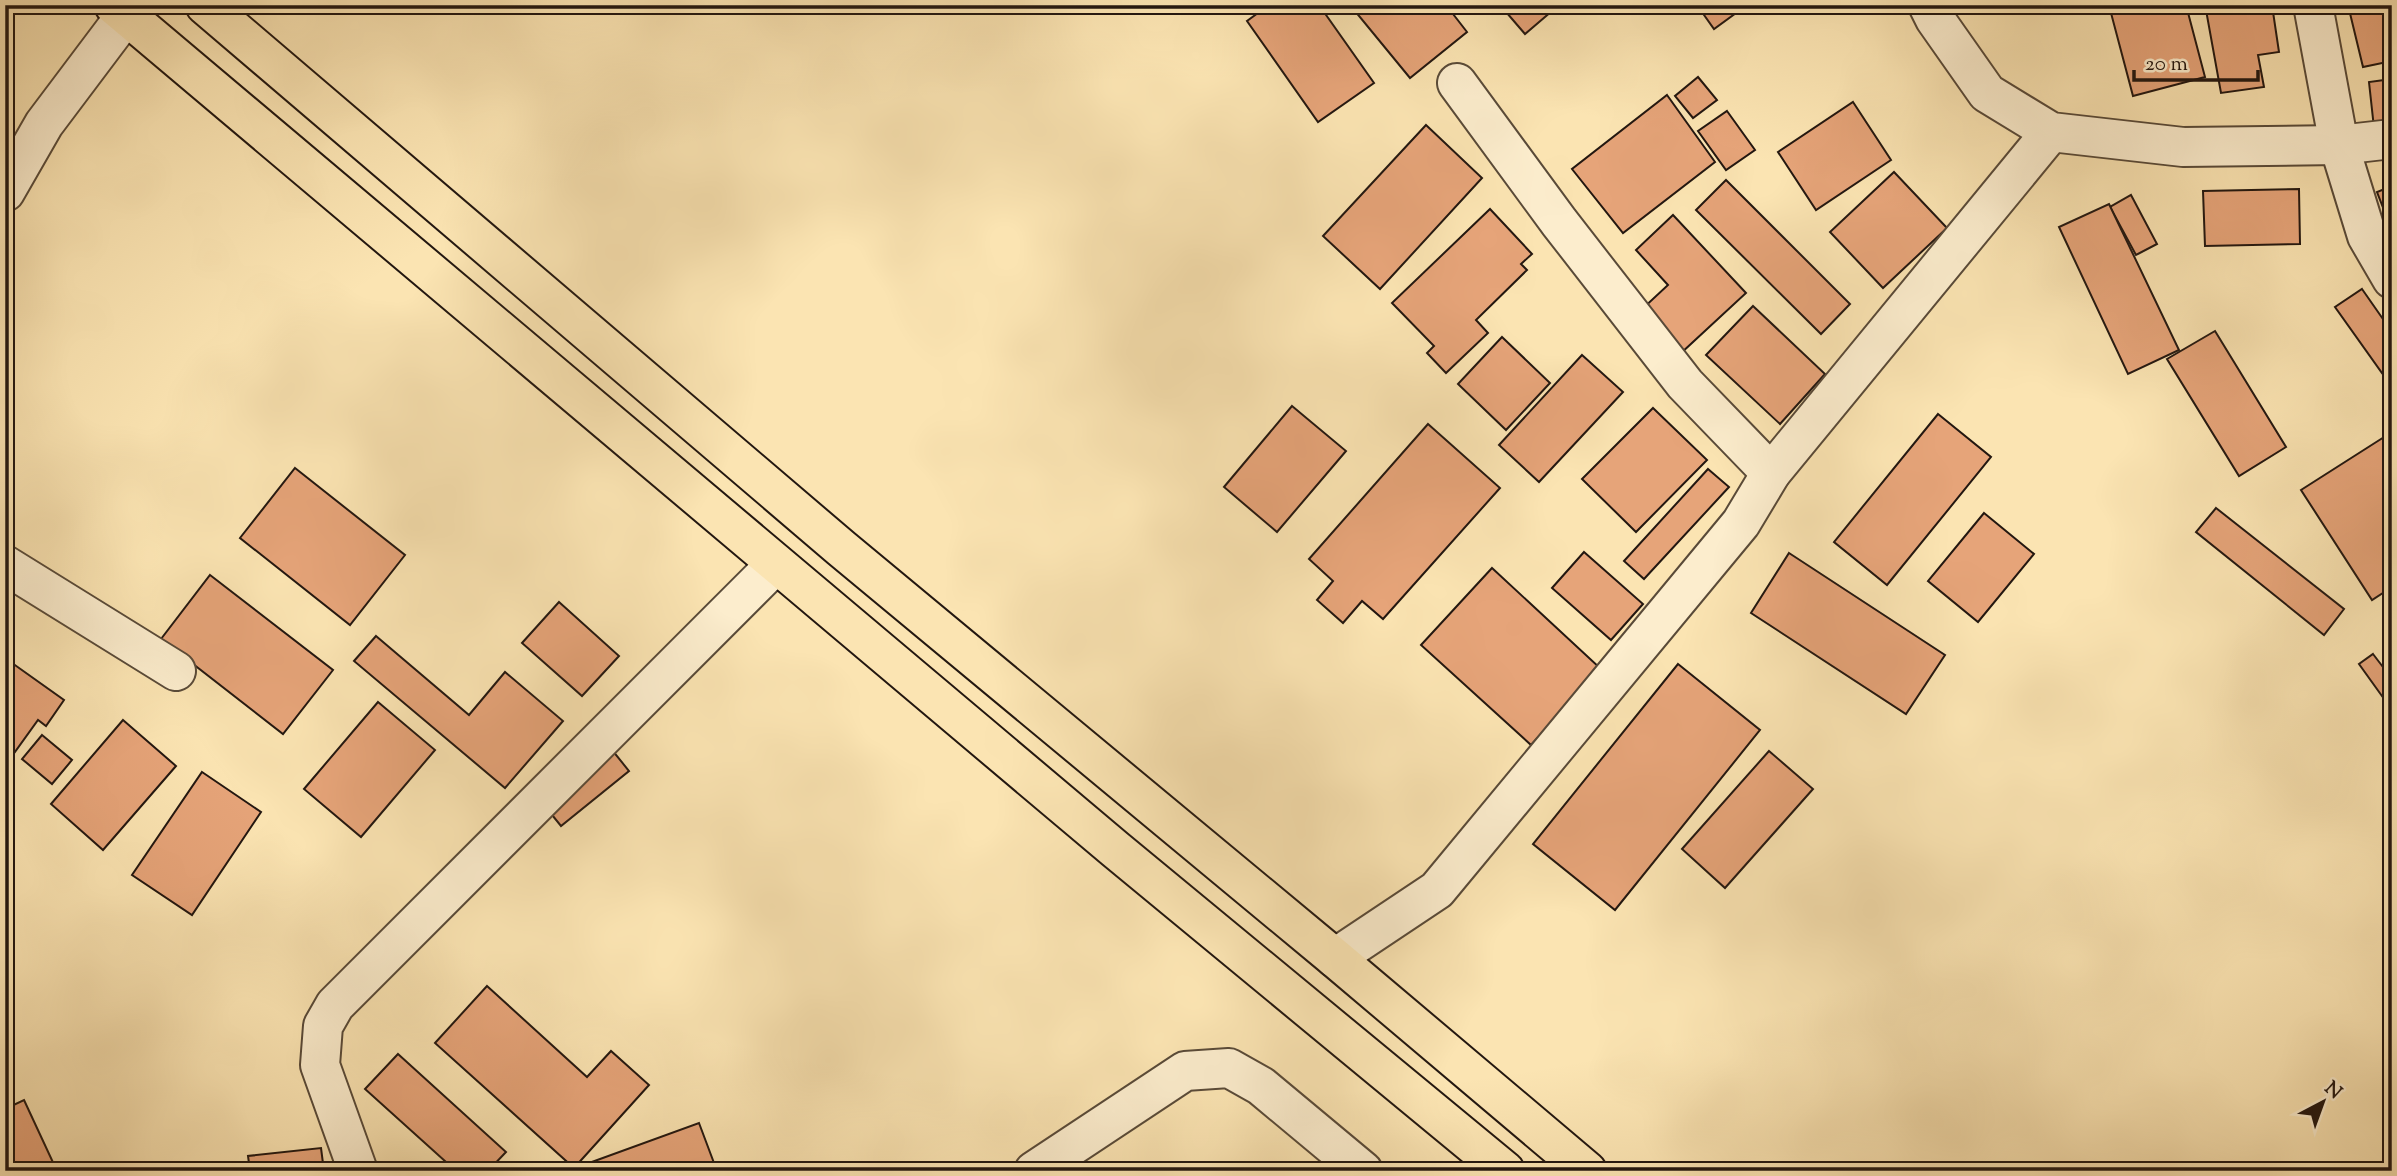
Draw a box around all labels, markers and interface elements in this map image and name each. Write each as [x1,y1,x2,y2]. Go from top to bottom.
scale bar [2134,38,2259,82]
text: 20 m [2145,50,2188,80]
north arrow [2288,1068,2358,1138]
text: N [2318,1076,2347,1106]

